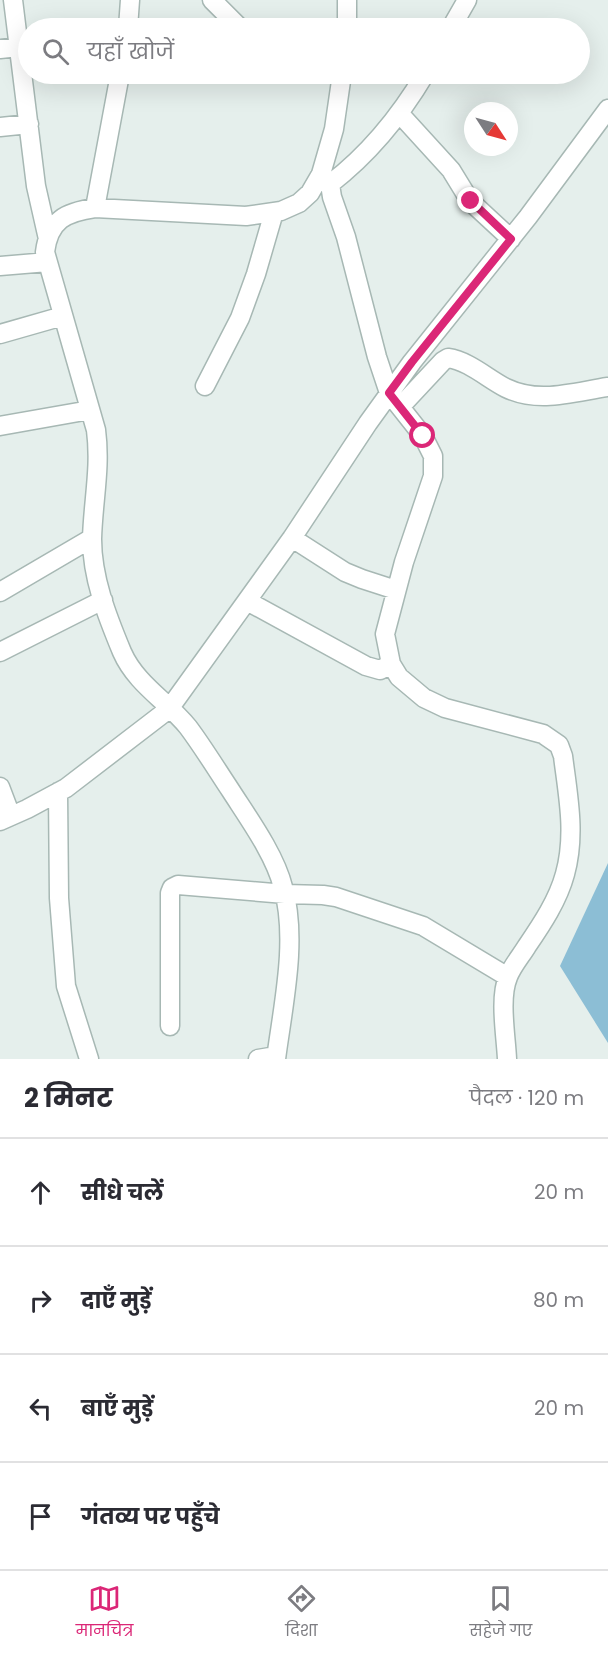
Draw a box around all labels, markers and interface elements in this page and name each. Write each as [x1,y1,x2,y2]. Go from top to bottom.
search box [18,18,590,84]
icon: search [39,35,72,68]
text: यहाँ खोजें [87,36,174,67]
north arrow [464,102,518,156]
route end [457,187,483,213]
route start [409,422,435,448]
text: 2 मिनट [24,1080,113,1116]
text: पैदल · 120 m [469,1084,584,1112]
icon: ahead [24,1176,57,1209]
text: सीधे चलें [81,1177,164,1208]
text: 20 m [534,1178,584,1206]
icon: right [24,1284,57,1317]
text: दाएँ मुड़ें [81,1285,152,1316]
text: 80 m [533,1286,584,1314]
icon: left [24,1392,57,1425]
text: बाएँ मुड़ें [81,1393,153,1424]
text: 20 m [534,1394,584,1422]
icon: arrive [24,1500,57,1533]
text: गंतव्य पर पहुँचे [81,1501,220,1532]
tab: मानचित्र [76,1582,133,1643]
tab: दिशा [285,1582,318,1643]
tab: सहेजे गए [470,1582,532,1643]

